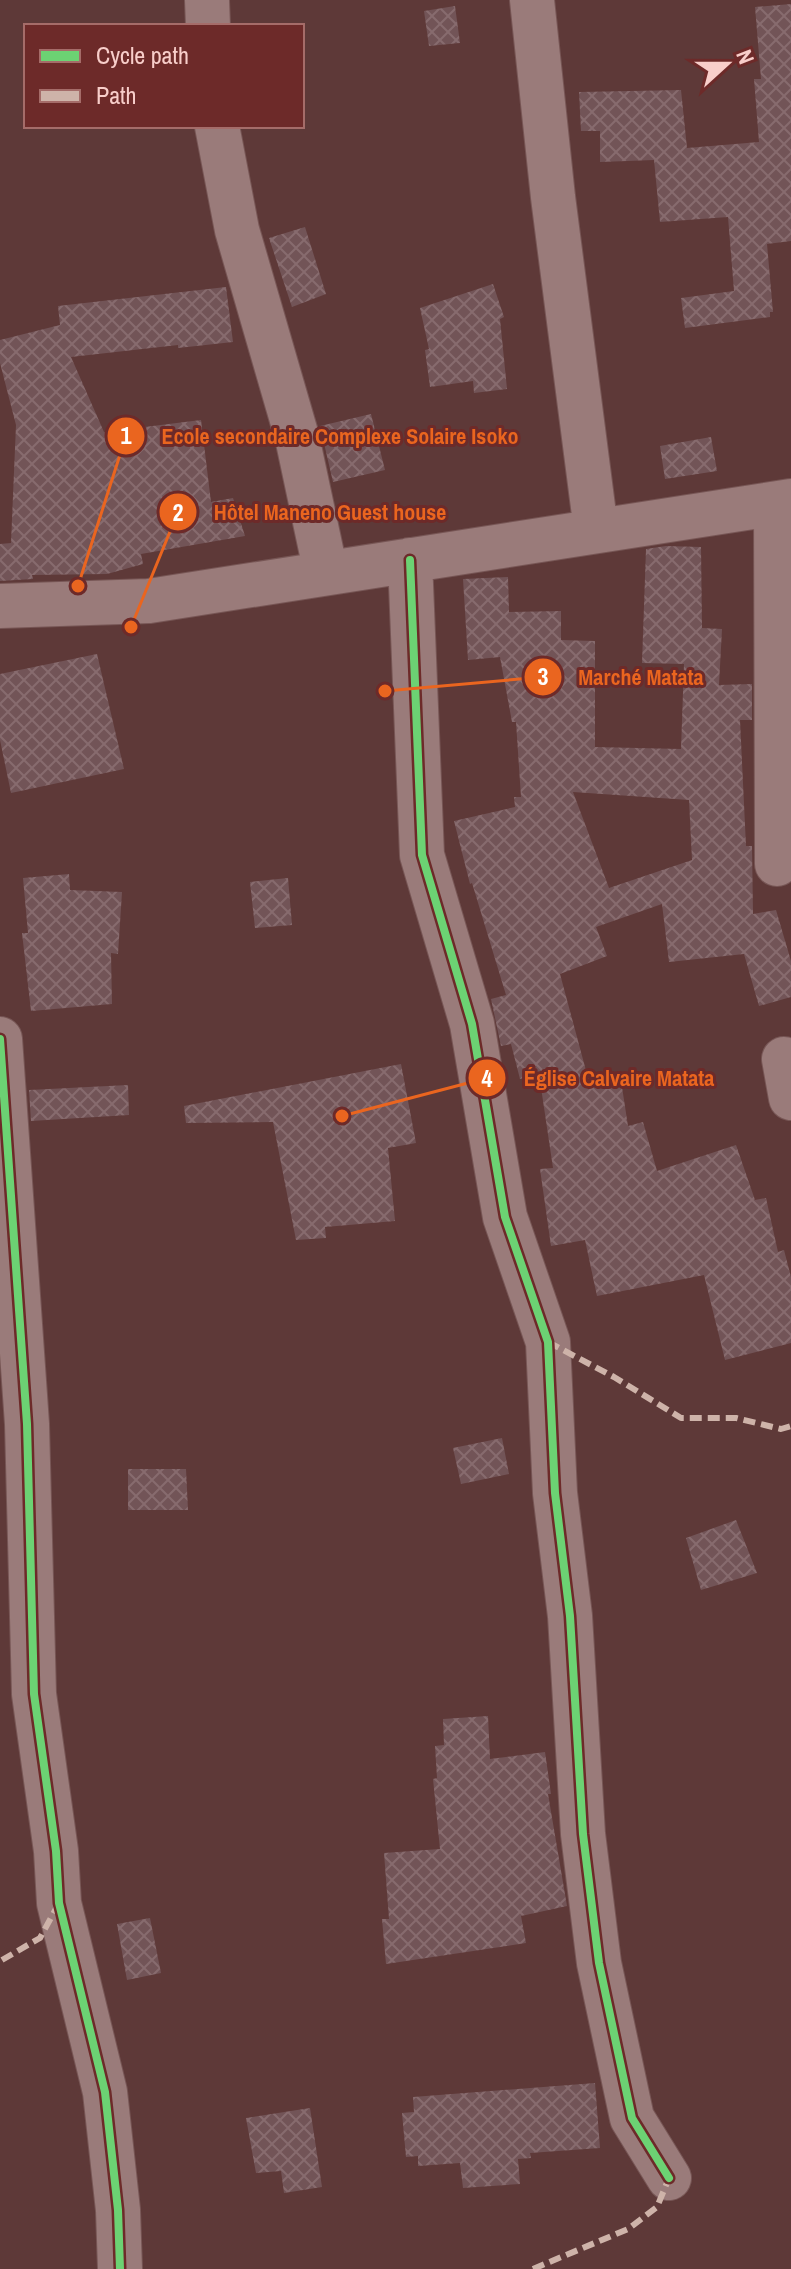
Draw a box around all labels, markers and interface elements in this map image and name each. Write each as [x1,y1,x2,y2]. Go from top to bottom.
legend [24,24,304,128]
north arrow [687,24,767,104]
text: Cycle path [96,39,189,71]
text: N [729,45,762,68]
text: Path [96,79,137,111]
callout: Ecole secondaire Complexe Solaire Isoko [106,413,535,459]
text: 1 [121,419,132,451]
text: Ecole secondaire Complexe Solaire Isoko [162,421,518,451]
callout: Hôtel Maneno Guest house [158,489,462,535]
text: 2 [173,496,184,528]
text: Hôtel Maneno Guest house [214,497,446,527]
callout: Marché Matata [523,654,720,700]
text: 3 [538,660,549,692]
text: Marché Matata [578,662,704,692]
callout: Église Calvaire Matata [467,1055,730,1101]
text: 4 [482,1062,493,1094]
text: Église Calvaire Matata [524,1063,714,1093]

